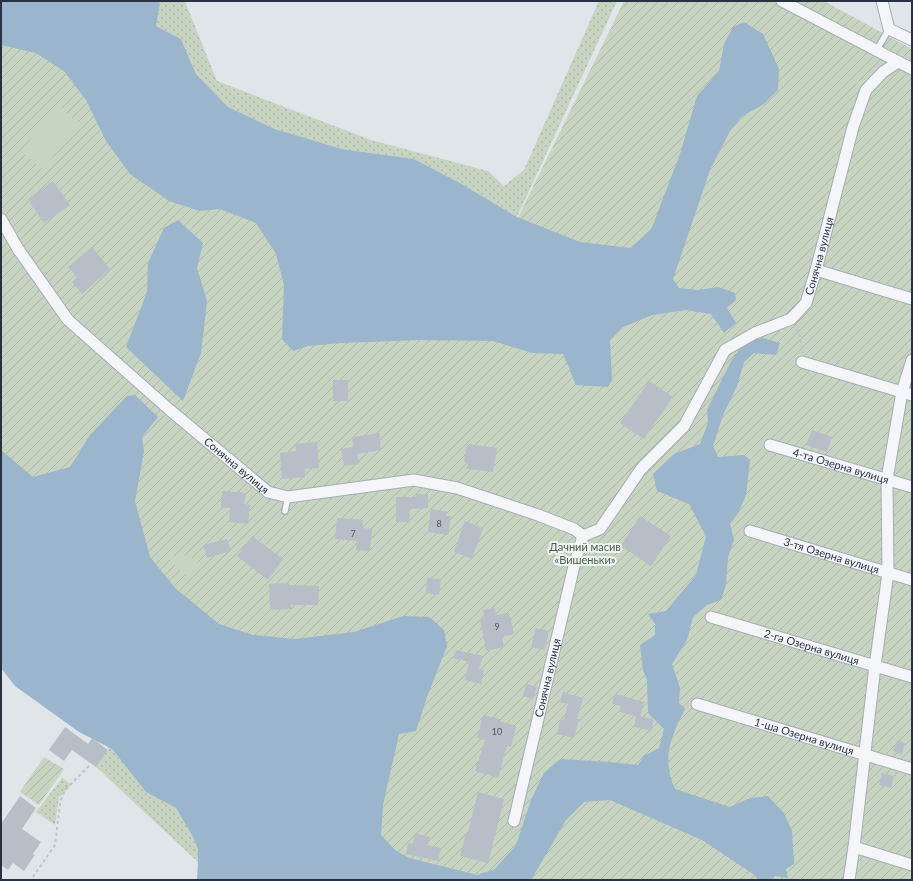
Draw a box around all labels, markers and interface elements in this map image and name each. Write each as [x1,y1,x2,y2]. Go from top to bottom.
street label: Сонячна вулиця [802,215,835,297]
street label: Сонячна вулиця [202,434,272,496]
street label: 4-та Озерна вулиця [792,445,891,486]
house number: 8 [436,518,442,529]
house number: 7 [350,528,356,539]
street label: 3-тя Озерна вулиця [782,535,881,576]
park label: Дачний масив «Вишеньки» [549,540,621,566]
house number: 9 [494,621,500,632]
street label: 2-га Озерна вулиця [763,626,861,667]
street label: Сонячна вулиця [532,637,563,719]
street label: 1-ша Озерна вулиця [753,715,856,757]
house number: 10 [492,726,502,737]

